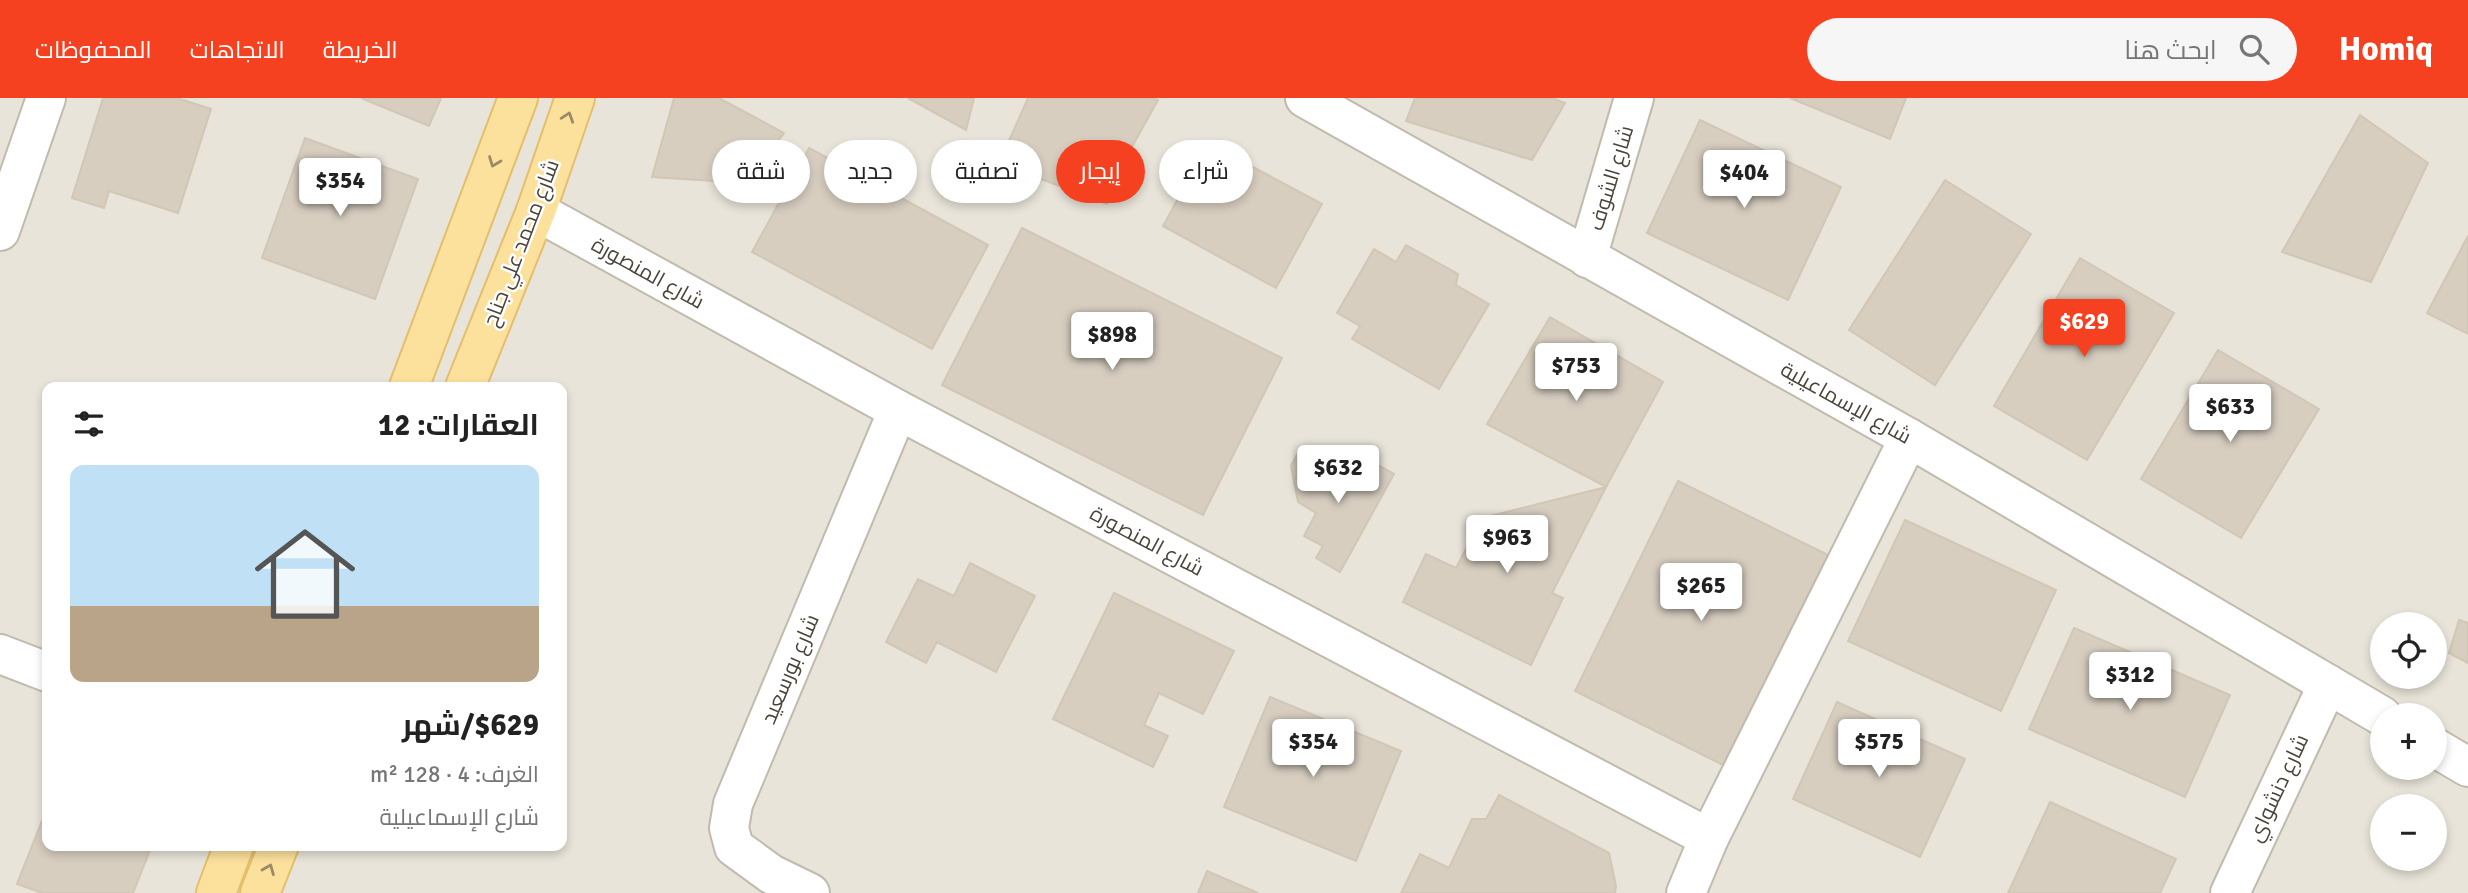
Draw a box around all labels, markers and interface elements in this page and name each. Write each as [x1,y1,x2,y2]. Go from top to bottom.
search box [1807,18,2297,81]
text: Homiq [2339,29,2433,70]
icon: search [2235,30,2273,68]
text: المحفوظات [35,35,152,65]
text: الاتجاهات [190,35,285,65]
text: الخريطة [323,35,398,65]
text: ابحث هنا [2124,35,2217,67]
one-way arrow [560,112,574,124]
street label: شارع الشوف [1583,122,1640,234]
chip: شقة [712,140,810,203]
chip: جديد [824,140,917,203]
chip: تصفية [931,140,1042,203]
chip: إيجار [1056,140,1145,203]
chip: شراء [1159,140,1253,203]
pin: $404 [1703,150,1785,210]
one-way arrow [488,155,502,167]
street label: شارع محمد علي جناح [477,156,568,331]
pin: $354 [299,158,381,218]
text: $404 [1719,158,1769,187]
text: $354 [315,166,365,195]
street label: شارع المنصورة [587,231,709,316]
pin: $629 [2043,300,2125,359]
text: $629 [2059,307,2109,336]
pin: $898 [1071,313,1153,372]
text: $898 [1087,320,1137,349]
pin: $753 [1535,344,1617,403]
text: $753 [1551,351,1601,380]
street label: شارع الإسماعيلية [1776,356,1916,451]
pin: $633 [2189,384,2271,444]
text: $633 [2205,392,2255,421]
icon: filters [70,405,108,443]
text: العقارات: 12 [378,407,539,444]
pin: $632 [1297,446,1379,505]
text: $632 [1313,453,1363,482]
street label: شارع المنصورة [1085,500,1208,583]
icon: home [242,511,368,637]
pin: $963 [1466,516,1548,575]
text: $963 [1482,523,1532,552]
pin: $265 [1660,564,1742,623]
text: $265 [1676,571,1726,600]
street label: شارع بورسعيد [755,610,826,728]
map controls [2370,612,2447,871]
button: locate [2370,612,2447,689]
pin: $312 [2089,652,2171,712]
text: $312 [2105,660,2155,689]
button: + [2370,703,2447,780]
text: $629/شهر [402,707,539,744]
pin: $354 [1272,720,1354,779]
pin: $575 [1838,720,1920,779]
text: $354 [1288,727,1338,756]
text: $575 [1854,727,1904,756]
street label: شارع دنشواي [2242,730,2317,847]
text: الغرف: 4 · 128 m² [370,760,539,789]
button: − [2370,794,2447,871]
text: شارع الإسماعيلية [380,803,539,832]
one-way arrow [261,864,275,876]

